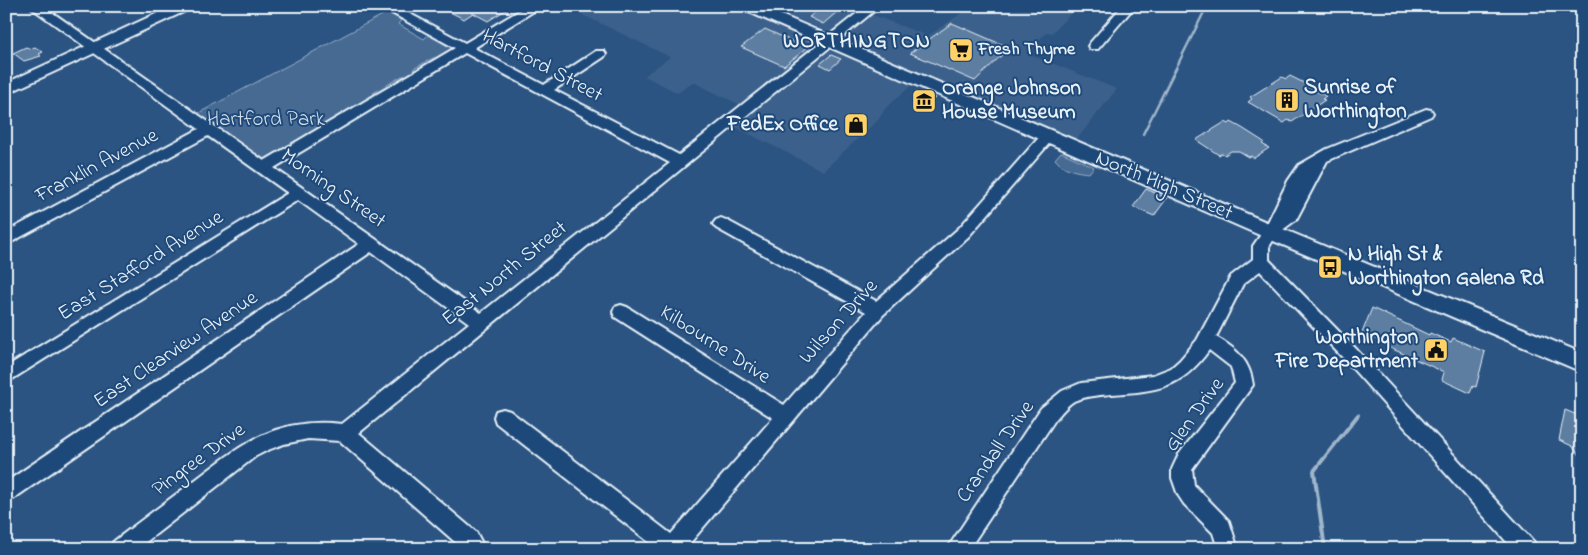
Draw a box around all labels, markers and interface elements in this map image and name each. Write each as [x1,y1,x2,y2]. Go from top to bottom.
street label: Hartford Street [476,22,608,110]
district label: WORTHINGTON [783,27,931,57]
supermarket icon: Fresh Thyme [948,37,974,63]
place label: Fresh Thyme [977,37,1076,64]
place label: Sunrise of Worthington [1304,73,1407,129]
place label: Orange Johnson House Museum [942,74,1081,128]
building icon: Sunrise of Worthington [1274,87,1300,113]
museum icon: Orange Johnson House Museum [911,88,937,114]
park label: Hartford Park [207,105,326,135]
place label: FedEx Office [726,110,839,140]
shop icon: FedEx Office [843,112,869,138]
street label: Franklin Avenue [29,121,164,211]
street label: Morning Street [273,142,392,238]
street label: North High Street [1090,144,1237,230]
street label: East Stafford Avenue [52,203,230,329]
street label: East North Street [436,214,574,334]
place label: N High St & Worthington Galena Rd [1348,240,1544,296]
bus stop icon: N High St & Worthington Galena Rd [1317,254,1343,280]
street label: Wilson Drive [792,272,886,371]
street label: East Clearview Avenue [88,283,265,416]
street label: Kilbourne Drive [654,298,777,392]
place label: Worthington Fire Department [1274,323,1419,377]
public building icon: Worthington Fire Department [1423,337,1449,363]
street label: Glen Drive [1158,371,1233,458]
street label: Crandall Drive [950,394,1043,509]
street label: Pingree Drive [146,416,254,506]

